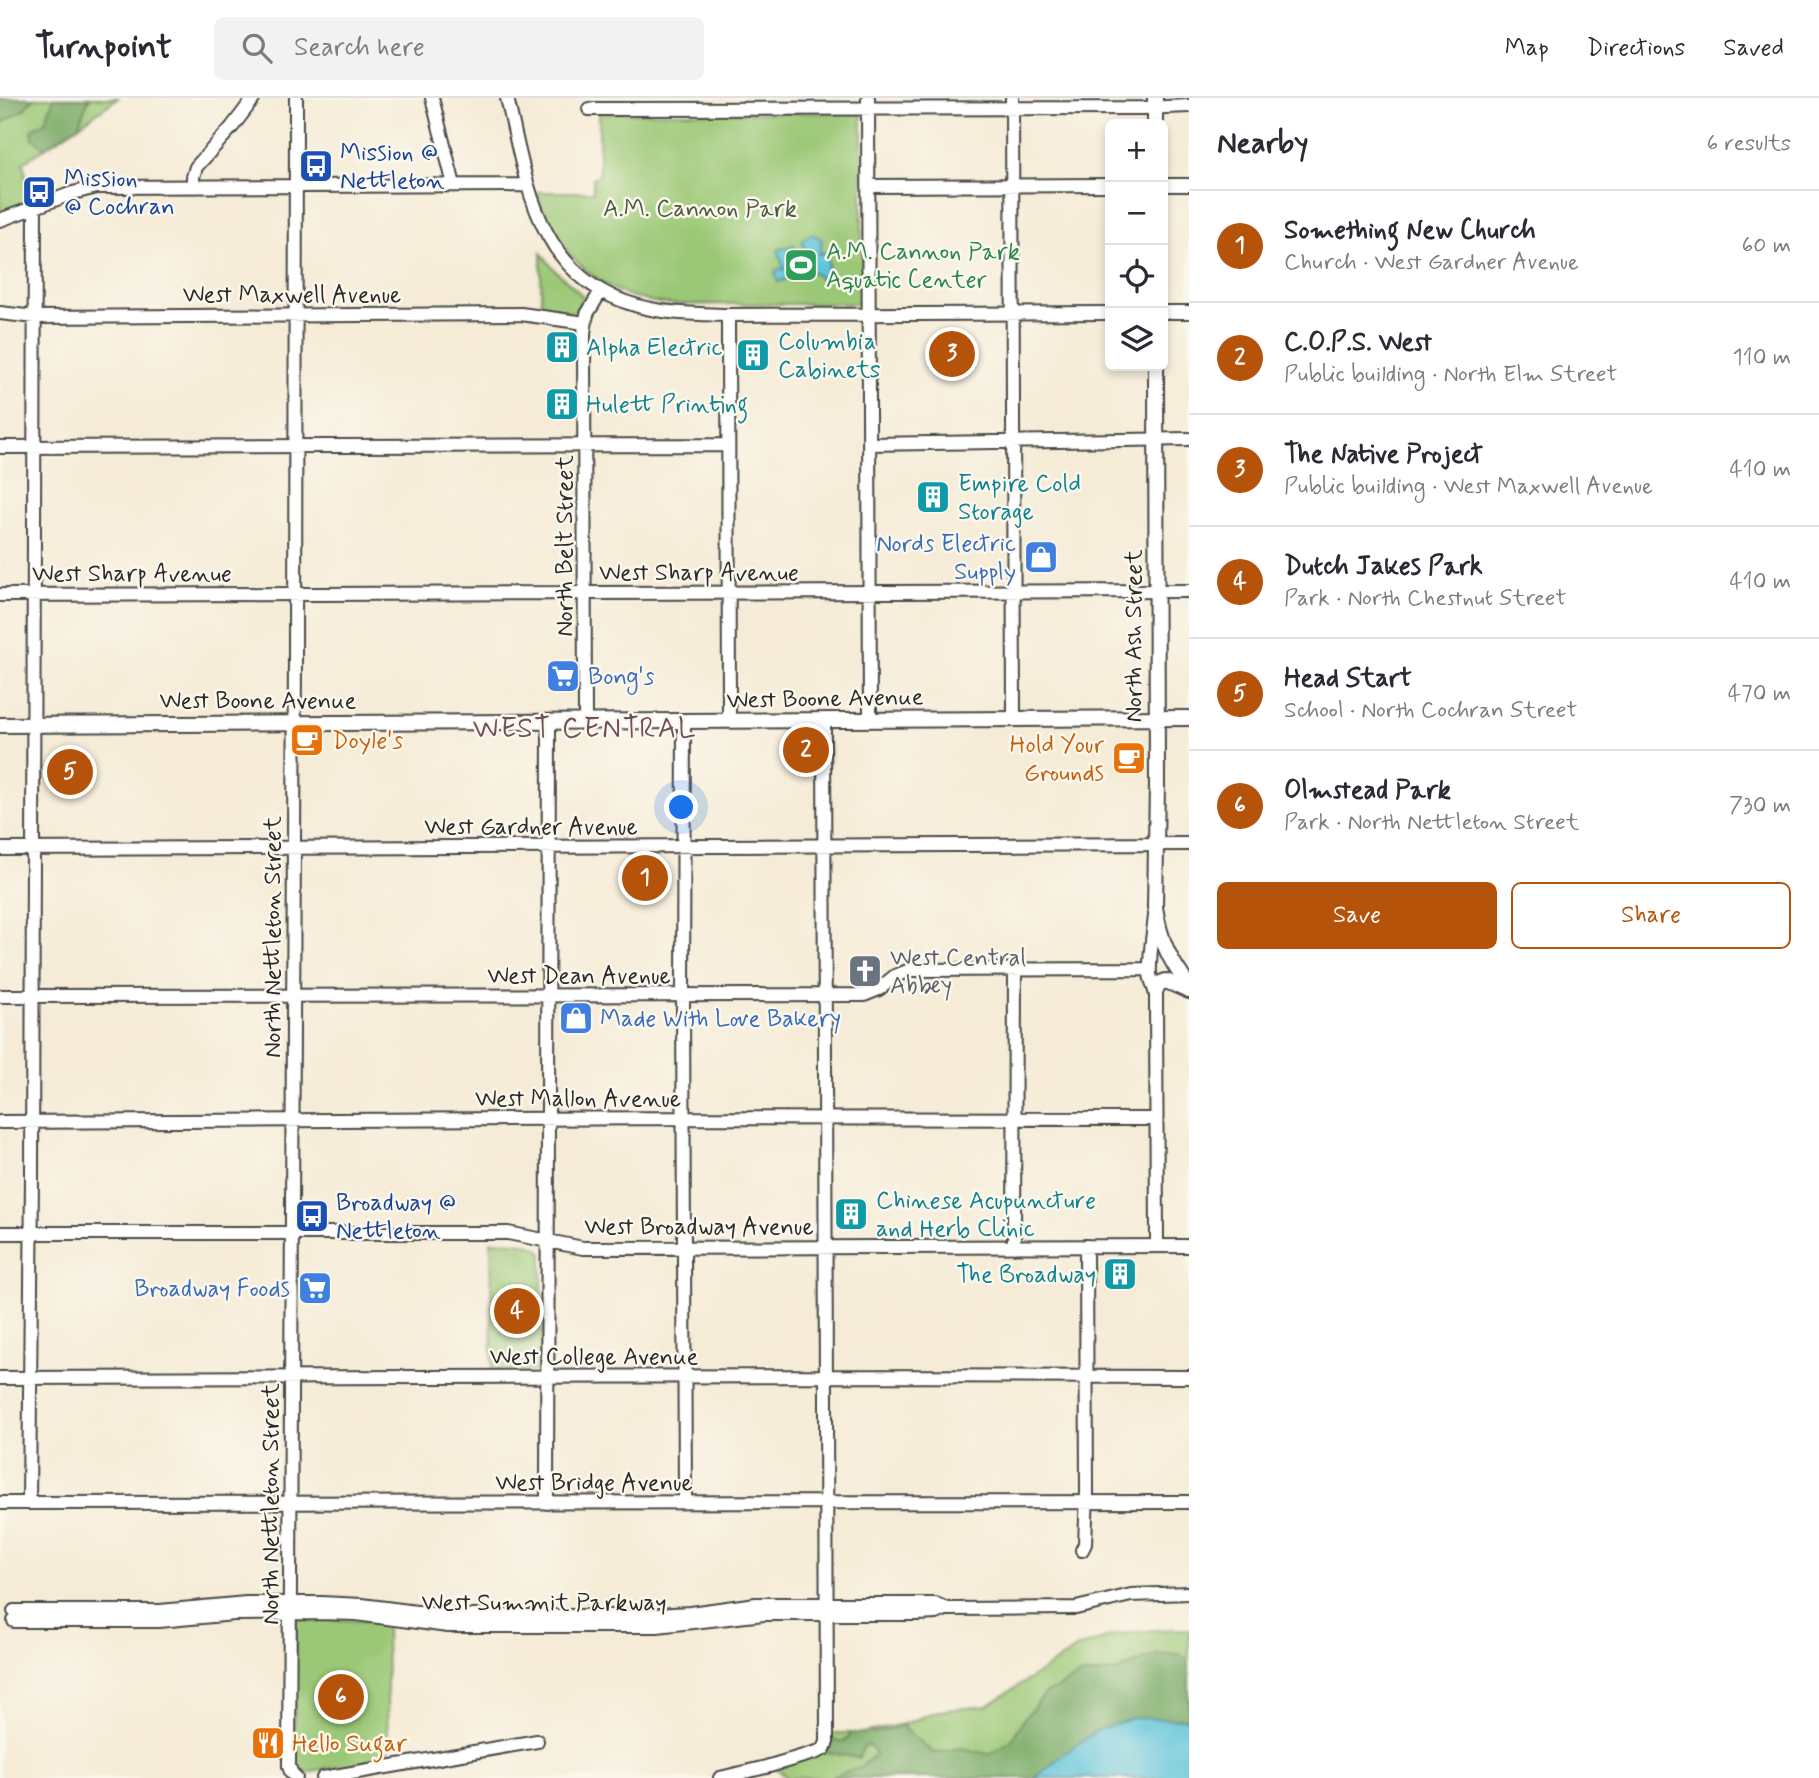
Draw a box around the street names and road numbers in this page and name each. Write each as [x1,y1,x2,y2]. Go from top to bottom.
street label: West Maxwell Avenue [183,280,401,311]
street label: North Belt Street [550,455,581,637]
street label: North Ash Street [1119,549,1150,723]
street label: West Sharp Avenue [599,558,799,589]
street label: West Sharp Avenue [32,559,232,590]
street label: West Boone Avenue [726,682,924,717]
street label: West Boone Avenue [160,686,357,717]
street label: West Gardner Avenue [424,812,638,843]
street label: North Nettleton Street [258,816,289,1058]
street label: West Dean Avenue [487,961,671,992]
street label: West Mallon Avenue [475,1084,681,1115]
street label: West Broadway Avenue [584,1212,814,1243]
street label: West College Avenue [490,1342,698,1373]
street label: North Nettleton Street [256,1383,287,1625]
street label: West Bridge Avenue [495,1468,693,1499]
street label: West Summit Parkway [421,1588,667,1619]

